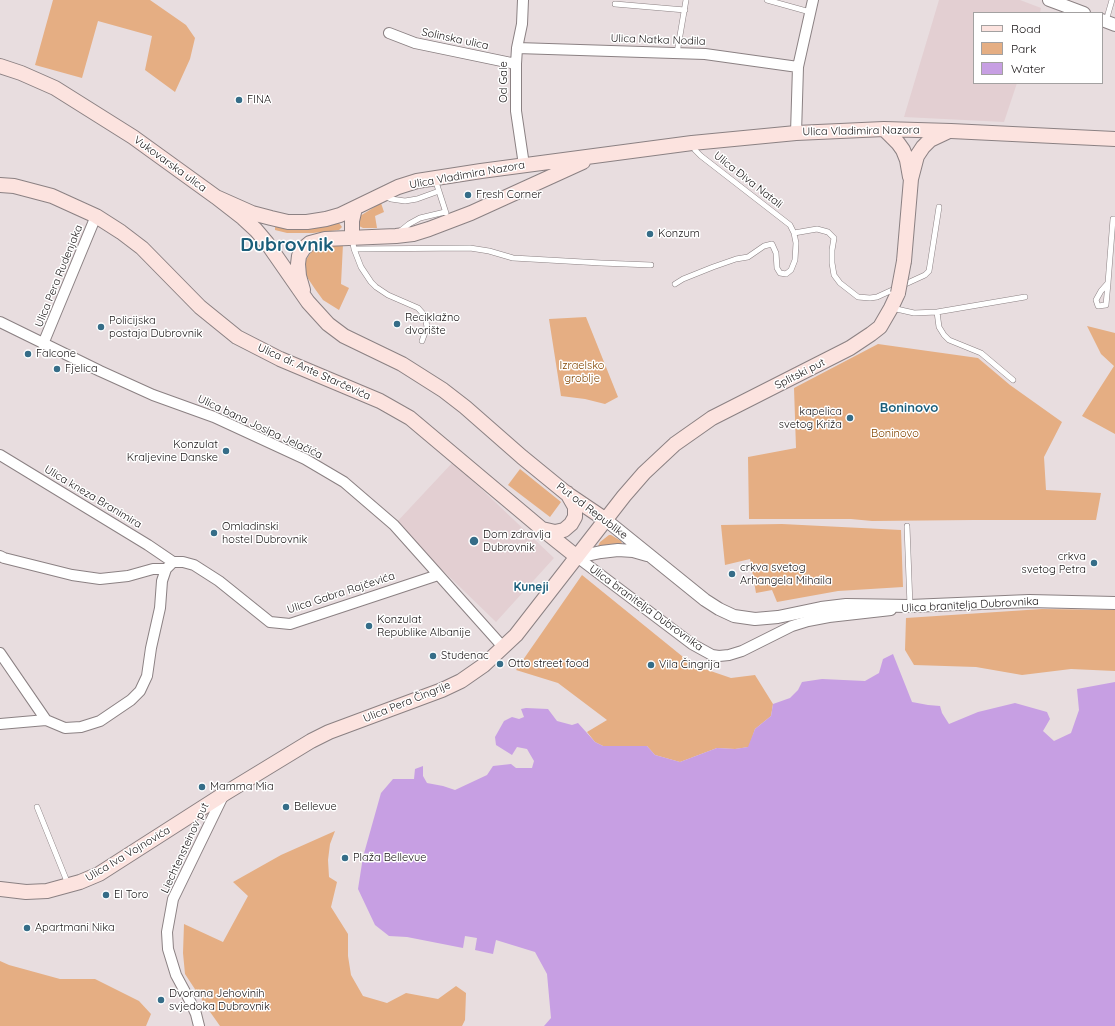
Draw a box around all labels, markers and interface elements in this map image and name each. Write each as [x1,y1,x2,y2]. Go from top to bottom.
legend [973,12,1103,84]
text: Road [1011,21,1041,36]
street label: Solinska ulica [420,25,490,53]
street label: Ulica Natka Nodila [610,32,706,48]
text: Park [1011,41,1036,56]
street label: Od Gale [497,61,511,103]
text: Water [1011,61,1045,76]
place label: FINA [247,93,271,107]
marker: FINA [234,95,244,105]
street label: Ulica Vladimira Nazora [802,123,920,139]
street label: Vukovarska ulica [131,133,209,195]
street label: Ulica Điva Natali [711,149,785,211]
street label: Ulica Vladimira Nazora [408,158,526,192]
place label: Fresh Corner [476,188,542,202]
marker: Fresh Corner [463,190,473,200]
street label: Ulica Pera Rudenjaka [32,223,86,329]
place label: Konzum [658,227,700,241]
marker: Konzum [645,229,655,239]
district label: Dubrovnik [240,234,334,256]
place label: Reciklažno dvorište [405,311,460,337]
place label: Policijska postaja Dubrovnik [109,314,202,340]
marker: Reciklažno dvorište [392,319,402,329]
marker: Policijska postaja Dubrovnik [96,322,106,332]
street label: Ulica dr. Ante Starčevića [255,341,373,403]
place label: Falcone [36,347,76,361]
marker: Falcone [23,349,33,359]
street label: Splitski put [773,356,827,392]
park label: Izraelsko groblje [560,359,604,385]
place label: Fjelica [65,362,98,376]
marker: Fjelica [52,364,62,374]
street label: Ulica bana Josipa Jelačića [195,392,325,462]
district label: Boninovo [880,400,938,416]
place label: kapelica svetog Križa [779,405,842,431]
marker: kapelica svetog Križa [845,413,855,423]
park label: Boninovo [871,427,919,441]
place label: Konzulat Kraljevine Danske [127,438,218,464]
marker: Konzulat Kraljevine Danske [221,446,231,456]
street label: Ulica kneza Branimira [42,463,144,531]
street label: Put od Republike [554,480,630,542]
place label: Omladinski hostel Dubrovnik [222,520,307,546]
marker: Omladinski hostel Dubrovnik [209,528,219,538]
place label: Dom zdravlja Dubrovnik [483,528,551,554]
marker: Dom zdravlja Dubrovnik [468,535,480,547]
place label: crkva svetog Petra [1022,550,1086,576]
marker: crkva svetog Petra [1089,558,1099,568]
place label: crkva svetog Arhangela Mihaila [740,561,832,587]
street label: Ulica branitelja Dubrovnika [586,562,706,654]
street label: Ulica Gabra Rajčevića [285,569,397,617]
marker: crkva svetog Arhangela Mihaila [727,569,737,579]
district label: Kuneji [513,580,549,594]
street label: Ulica branitelja Dubrovnika [901,595,1039,615]
place label: Konzulat Republike Albanije [377,613,471,639]
marker: Konzulat Republike Albanije [364,621,374,631]
place label: Studenac [441,649,489,663]
marker: Studenac [428,651,438,661]
place label: Otto street food [508,657,589,671]
place label: Vila Čingrija [659,658,720,672]
marker: Otto street food [495,659,505,669]
marker: Vila Čingrija [646,660,656,670]
street label: Ulica Pera Čingrije [361,678,453,726]
place label: Mamma Mia [210,780,274,794]
marker: Mamma Mia [197,782,207,792]
place label: Bellevue [294,800,337,814]
street label: Liechtensteinov put [158,801,212,895]
marker: Bellevue [281,802,291,812]
street label: Ulica Iva Vojnovića [83,823,173,885]
place label: Plaža Bellevue [353,851,426,865]
marker: Plaža Bellevue [340,853,350,863]
place label: El Toro [114,888,148,902]
marker: El Toro [101,890,111,900]
place label: Apartmani Nika [35,921,115,935]
marker: Apartmani Nika [22,923,32,933]
place label: Dvorana Jehovinih svjedoka Dubrovnik [169,987,270,1013]
marker: Dvorana Jehovinih svjedoka Dubrovnik [156,995,166,1005]

